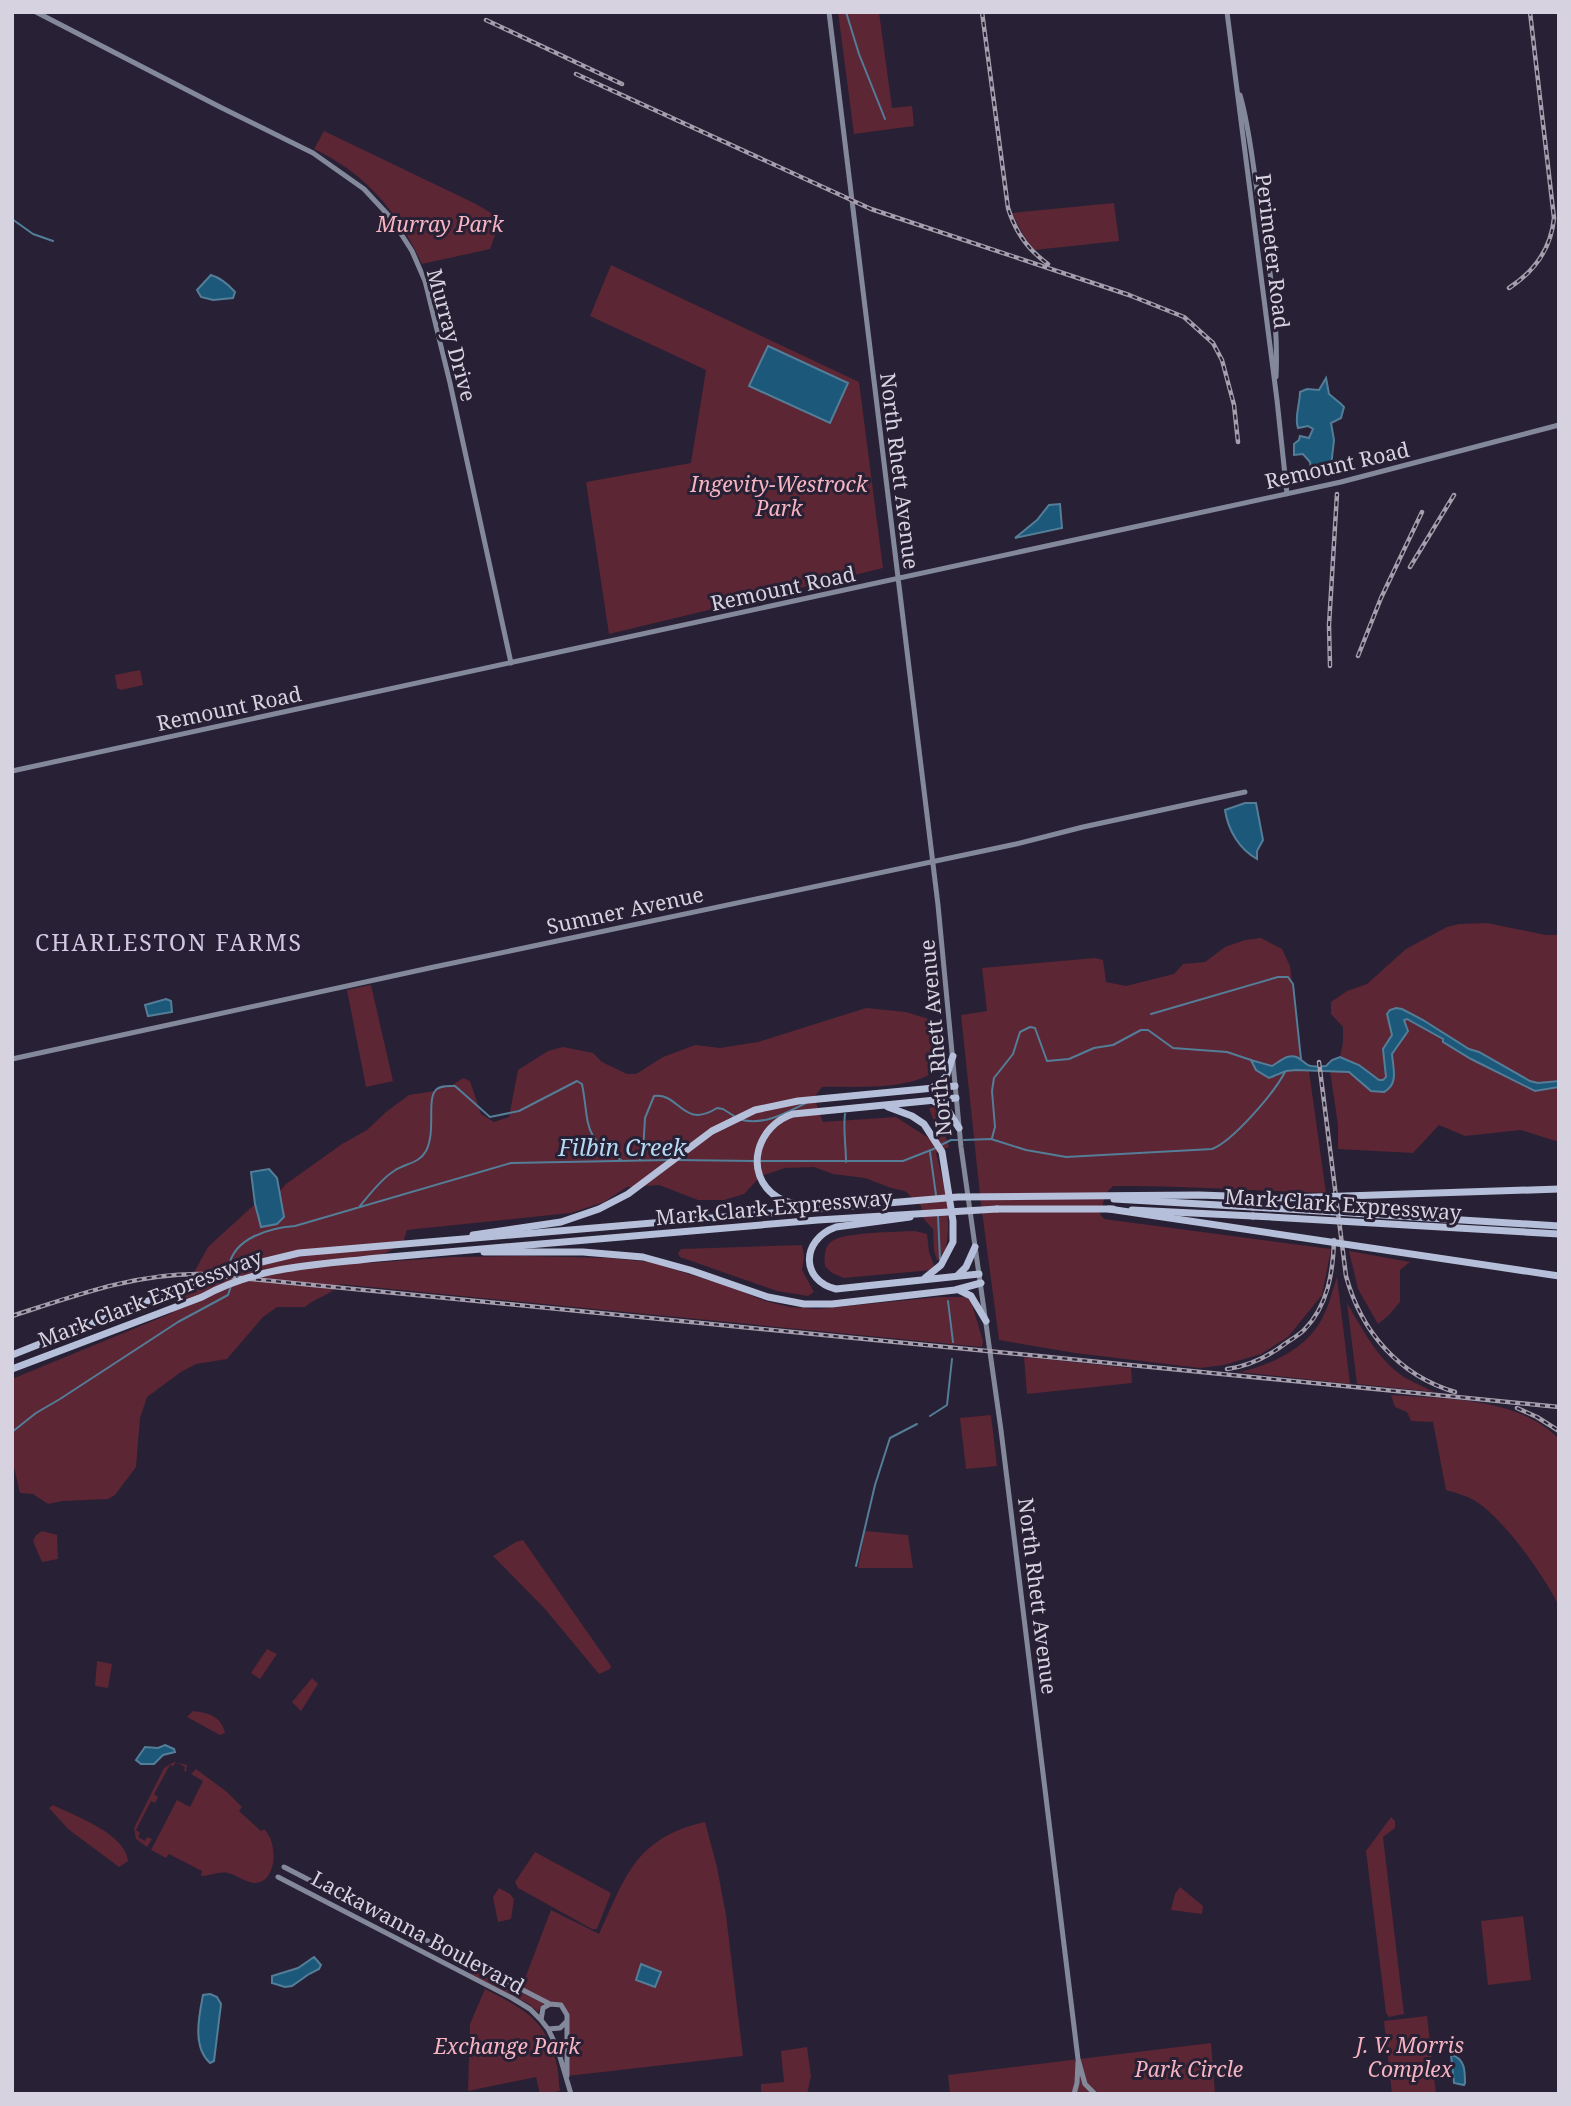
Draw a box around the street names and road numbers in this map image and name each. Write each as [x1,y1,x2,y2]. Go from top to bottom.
street label: Perimeter Road [1250,172,1296,330]
street label: Murray Drive [421,265,483,405]
street label: North Rhett Avenue [874,371,926,571]
street label: Remount Road [1262,435,1412,495]
street label: Remount Road [708,559,858,617]
street label: Remount Road [154,679,304,737]
street label: Sumner Avenue [544,880,706,940]
street label: North Rhett Avenue [912,938,958,1138]
street label: Mark Clark Expressway [1224,1182,1463,1226]
street label: Mark Clark Expressway [654,1183,894,1231]
street label: Mark Clark Expressway [34,1242,266,1354]
street label: North Rhett Avenue [1012,1496,1064,1696]
street label: Lackawanna Boulevard [307,1864,529,2000]

